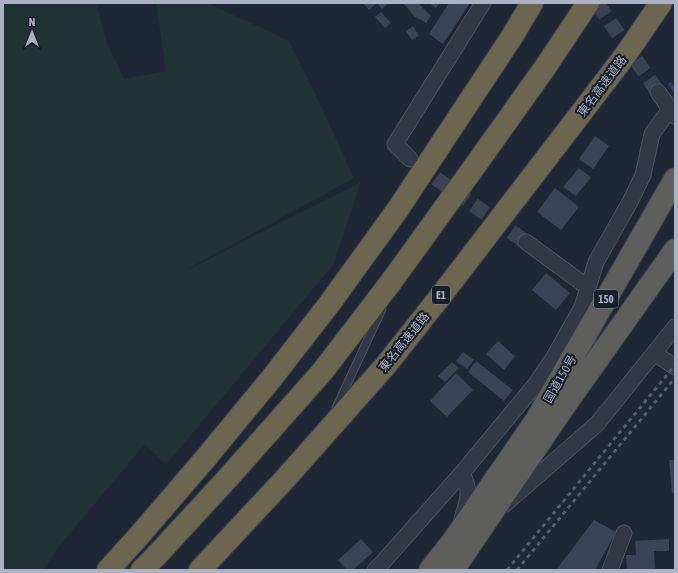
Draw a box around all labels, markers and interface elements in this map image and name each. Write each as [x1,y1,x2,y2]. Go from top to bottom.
north arrow [12,12,52,52]
text: N [29,16,35,28]
street label: 東名高速道路 [575,53,629,119]
road number: E1 [432,286,450,304]
road number: 150 [594,290,618,308]
street label: 東名高速道路 [376,310,432,374]
street label: 国道150号 [541,353,579,405]

